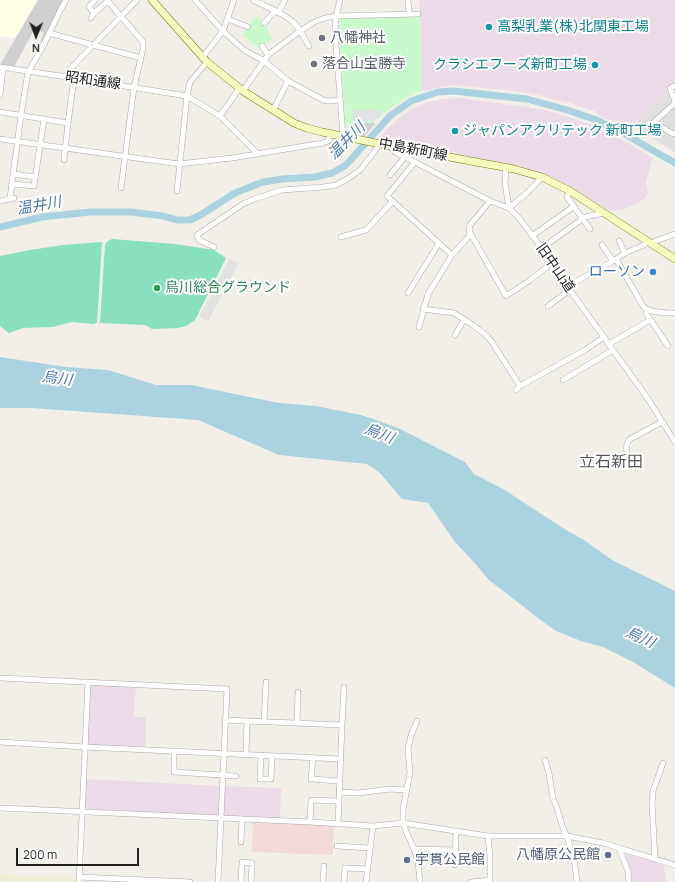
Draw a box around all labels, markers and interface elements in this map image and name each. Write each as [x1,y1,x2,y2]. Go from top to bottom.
north arrow [16,16,56,56]
place label: 高梨乳業(株)北関東工場 [497,19,649,35]
marker: 高梨乳業(株)北関東工場 [484,22,494,32]
place label: 八幡神社 [330,30,386,46]
marker: 八幡神社 [317,33,327,43]
text: N [32,41,40,56]
place label: 落合山宝勝寺 [322,56,406,72]
place label: クラシエフーズ新町工場 [433,57,587,73]
marker: 落合山宝勝寺 [309,59,319,69]
marker: クラシエフーズ新町工場 [590,60,600,70]
street label: 昭和通線 [64,69,122,93]
water label: 温井川 [325,119,369,163]
place label: ジャパンアクリテック 新町工場 [463,123,662,139]
marker: ジャパンアクリテック 新町工場 [450,126,460,136]
street label: 中島新町線 [377,135,449,165]
water label: 温井川 [15,193,63,219]
street label: 旧中山道 [532,240,578,296]
place label: ローソン [589,264,645,280]
marker: ローソン [648,267,658,277]
place label: 烏川総合グラウンド [165,280,291,296]
marker: 烏川総合グラウンド [152,283,162,293]
water label: 烏川 [41,368,73,390]
water label: 烏川 [362,420,396,448]
district label: 立石新田 [579,453,643,473]
water label: 烏川 [623,624,657,652]
scale bar [18,840,141,866]
text: 200 m [23,846,57,863]
place label: 八幡原公民館 [516,847,600,863]
marker: 八幡原公民館 [603,850,613,860]
place label: 宇貫公民館 [415,852,485,868]
marker: 宇貫公民館 [402,855,412,865]

